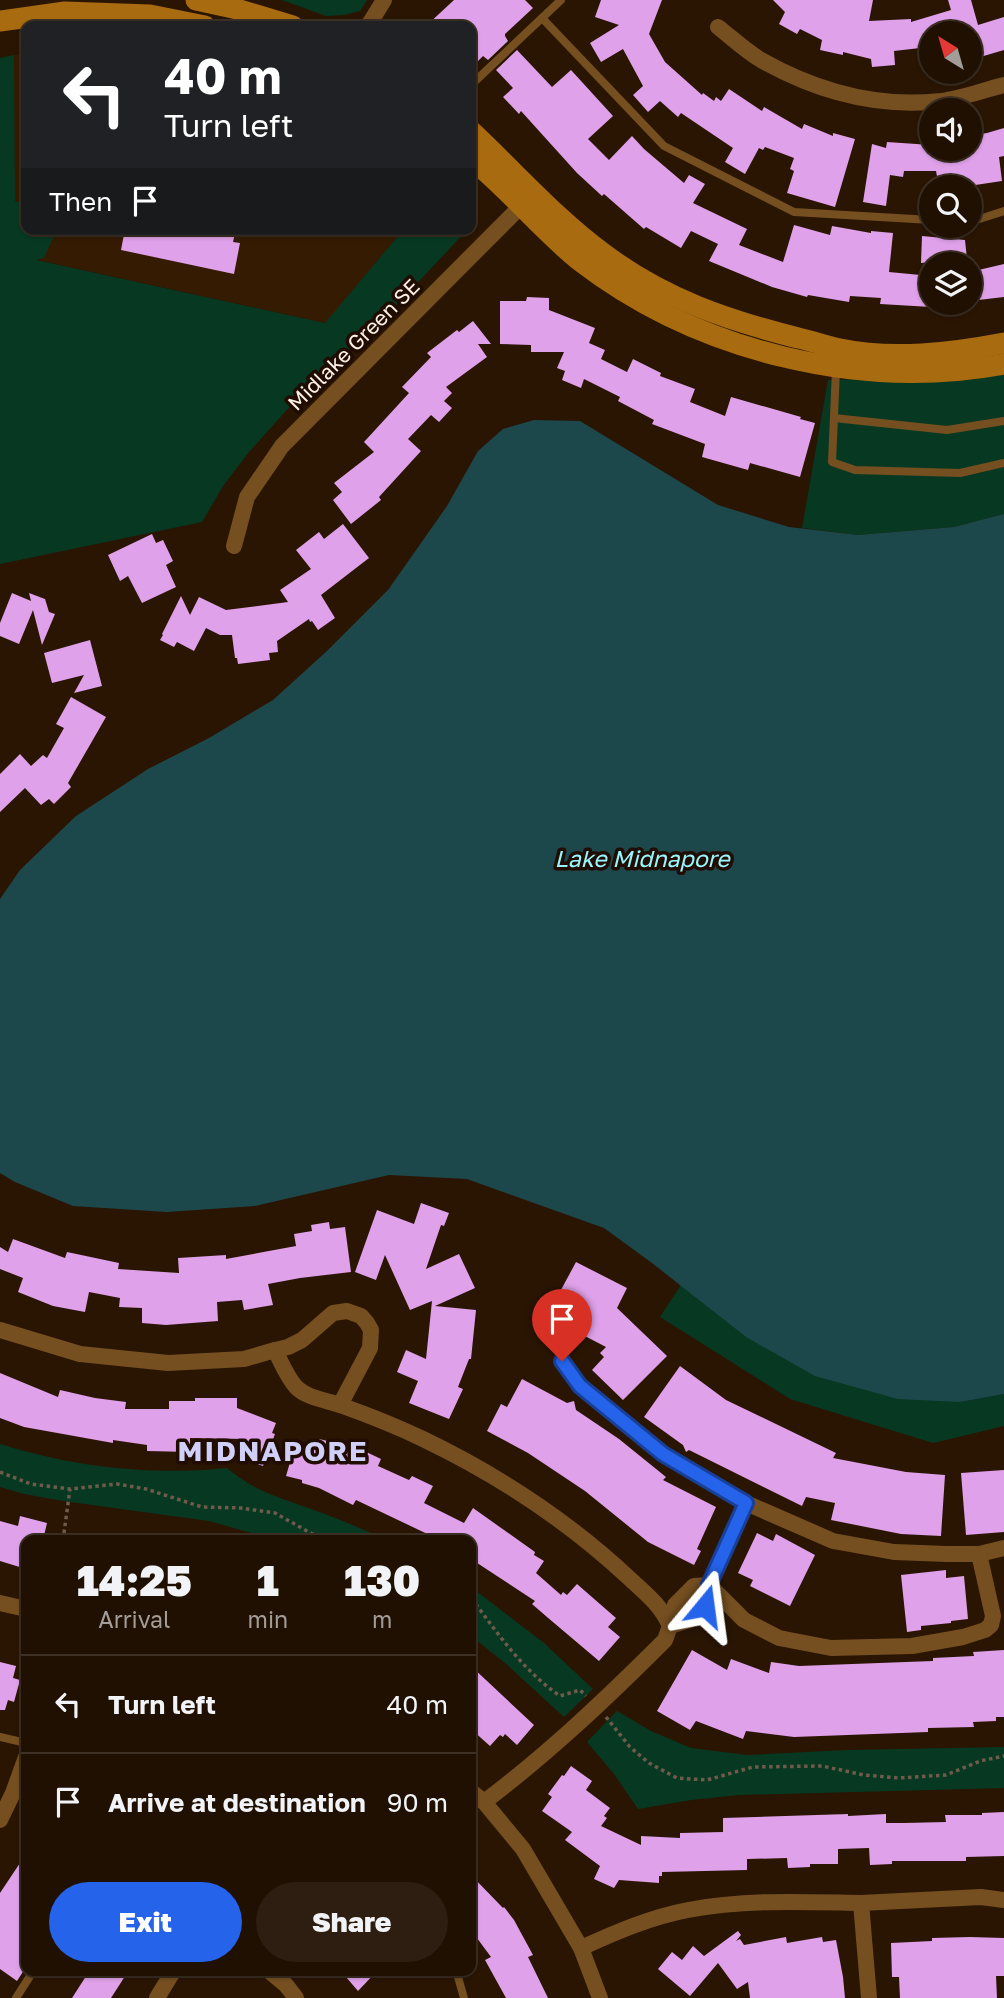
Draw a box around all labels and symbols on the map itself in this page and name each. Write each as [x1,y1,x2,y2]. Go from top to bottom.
north arrow [919,21,982,84]
street label: Midlake Green SE [282,273,425,416]
water label: Lake Midnapore [554,844,731,872]
pin [532,1289,592,1361]
district label: MIDNAPORE [178,1434,368,1467]
position arrow [668,1569,742,1643]

